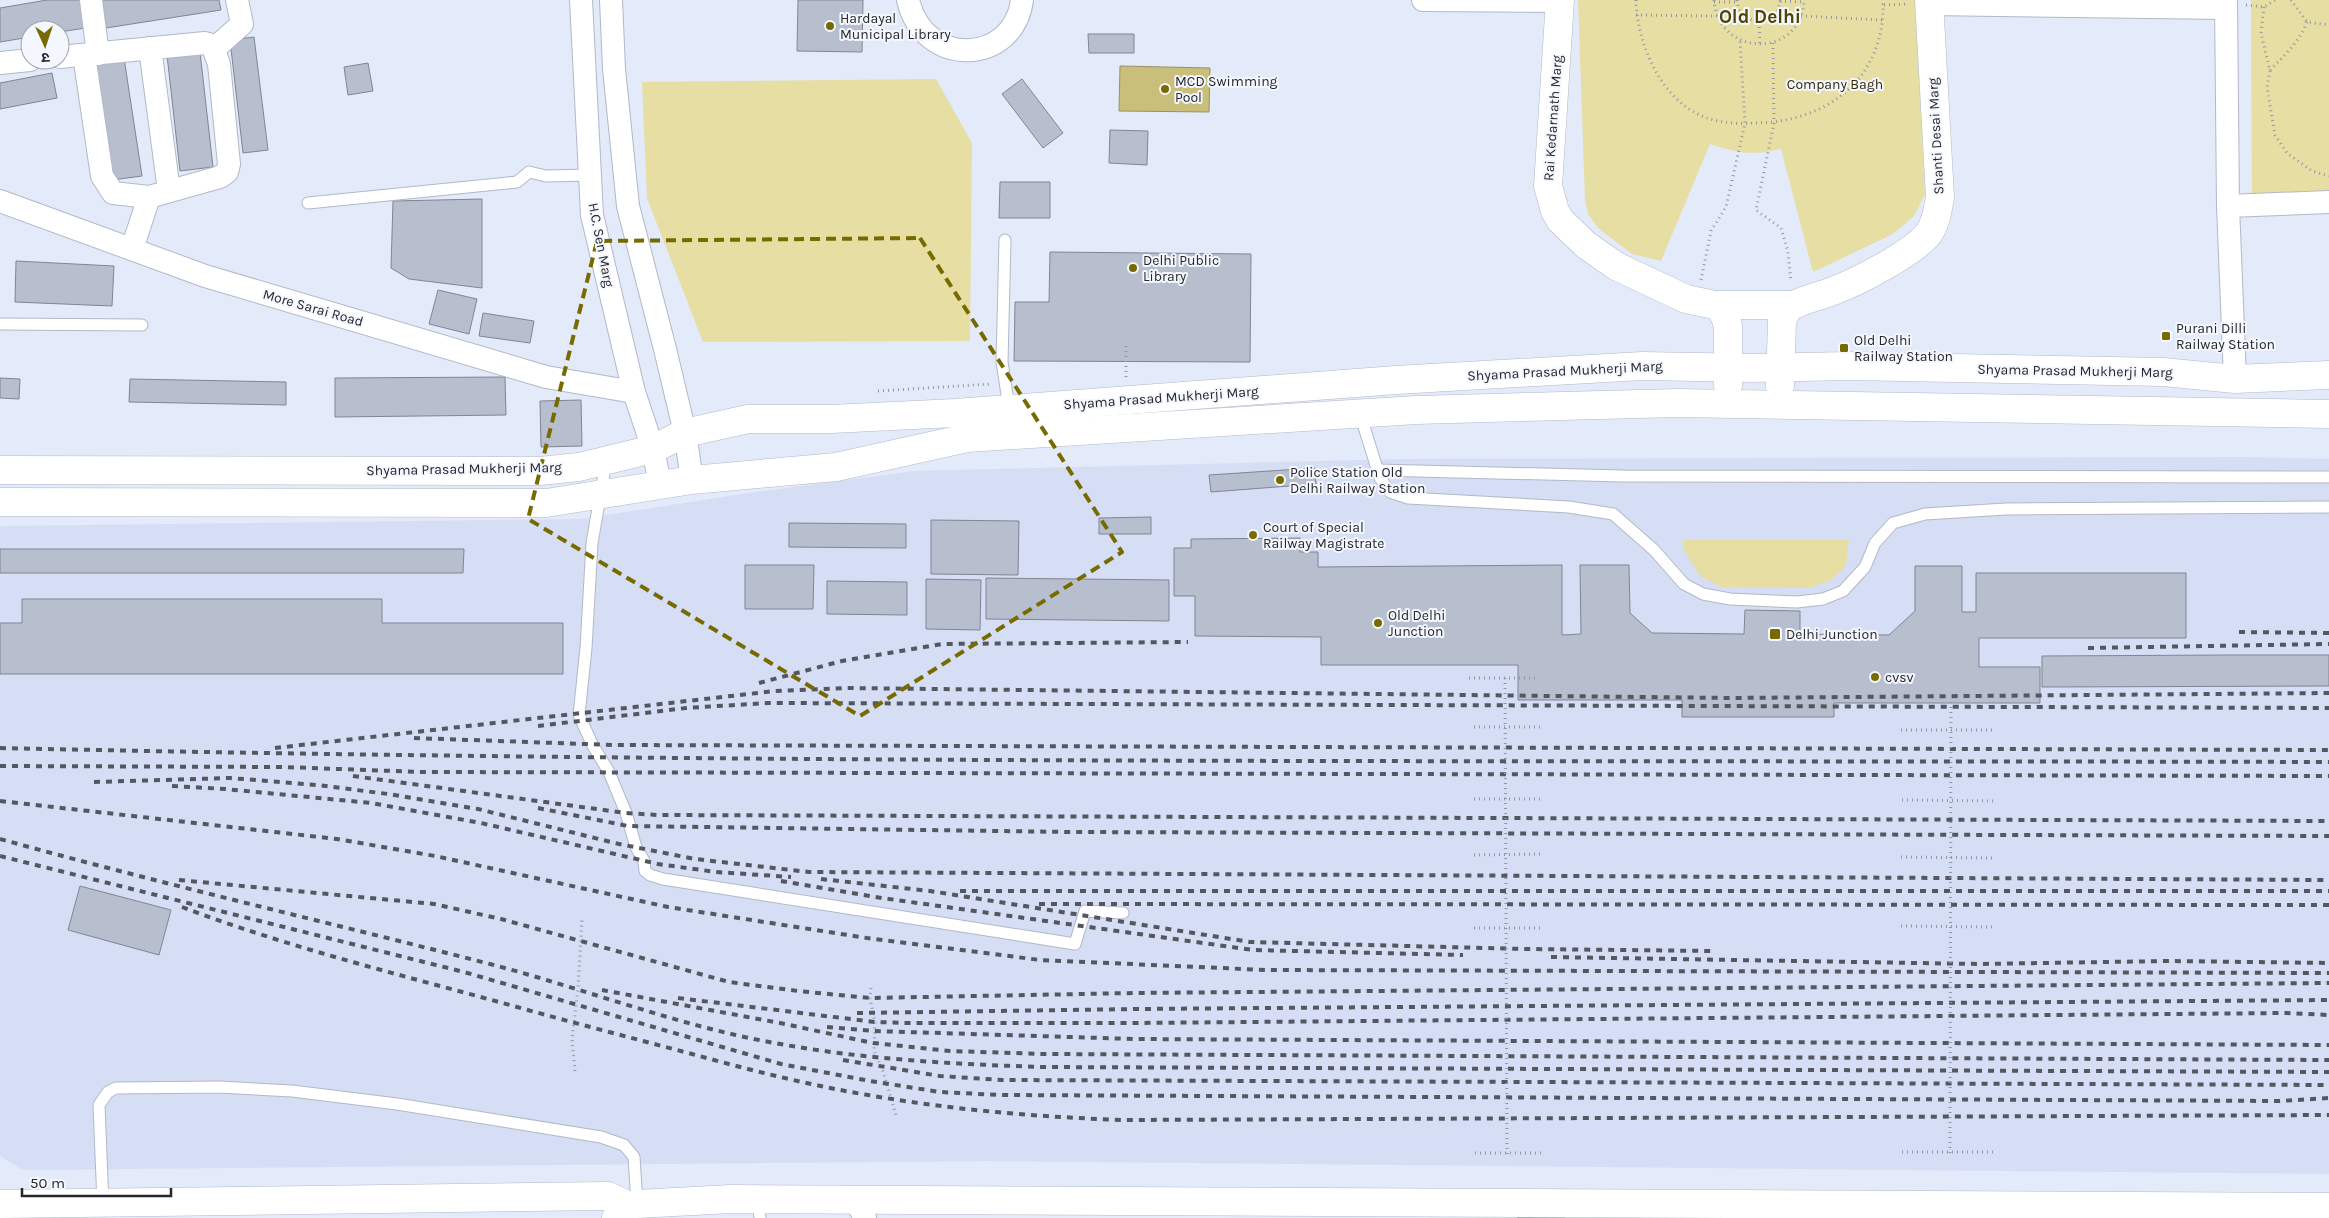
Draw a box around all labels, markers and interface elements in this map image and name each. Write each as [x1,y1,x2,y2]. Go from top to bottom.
district label: Old Delhi [1719,6,1801,28]
place label: Hardayal Municipal Library [840,10,951,43]
north arrow [20,20,70,70]
marker: Hardayal Municipal Library [824,20,836,32]
text: उ [40,49,50,66]
street label: Rai Kedarnath Marg [1540,54,1566,181]
place label: MCD Swimming Pool [1175,73,1278,106]
park label: Company Bagh [1787,76,1883,93]
street label: Shanti Desai Marg [1924,77,1948,195]
marker: MCD Swimming Pool [1159,83,1171,95]
street label: H.C. Sen Marg [584,201,618,289]
place label: Delhi Public Library [1143,252,1219,285]
marker: Delhi Public Library [1127,262,1139,274]
street label: More Sarai Road [261,286,365,330]
place label: Purani Dilli Railway Station [2176,320,2275,353]
marker: Purani Dilli Railway Station [2160,330,2172,342]
place label: Old Delhi Railway Station [1854,332,1953,365]
marker: Old Delhi Railway Station [1838,342,1850,354]
street label: Shyama Prasad Mukherji Marg [1467,357,1663,385]
street label: Shyama Prasad Mukherji Marg [1977,361,2173,381]
street label: Shyama Prasad Mukherji Marg [1063,383,1259,413]
street label: Shyama Prasad Mukherji Marg [366,459,562,479]
place label: Police Station Old Delhi Railway Station [1290,464,1425,497]
marker: Police Station Old Delhi Railway Station [1274,474,1286,486]
place label: Court of Special Railway Magistrate [1263,519,1385,552]
marker: Court of Special Railway Magistrate [1247,529,1259,541]
place label: Old Delhi Junction [1388,607,1446,640]
marker: Old Delhi Junction [1372,617,1384,629]
place label: Delhi Junction [1786,626,1878,643]
marker: Delhi Junction [1768,627,1782,641]
place label: cvsv [1885,669,1914,686]
marker: cvsv [1869,671,1881,683]
scale bar [22,1166,171,1198]
text: 50 m [30,1174,65,1192]

